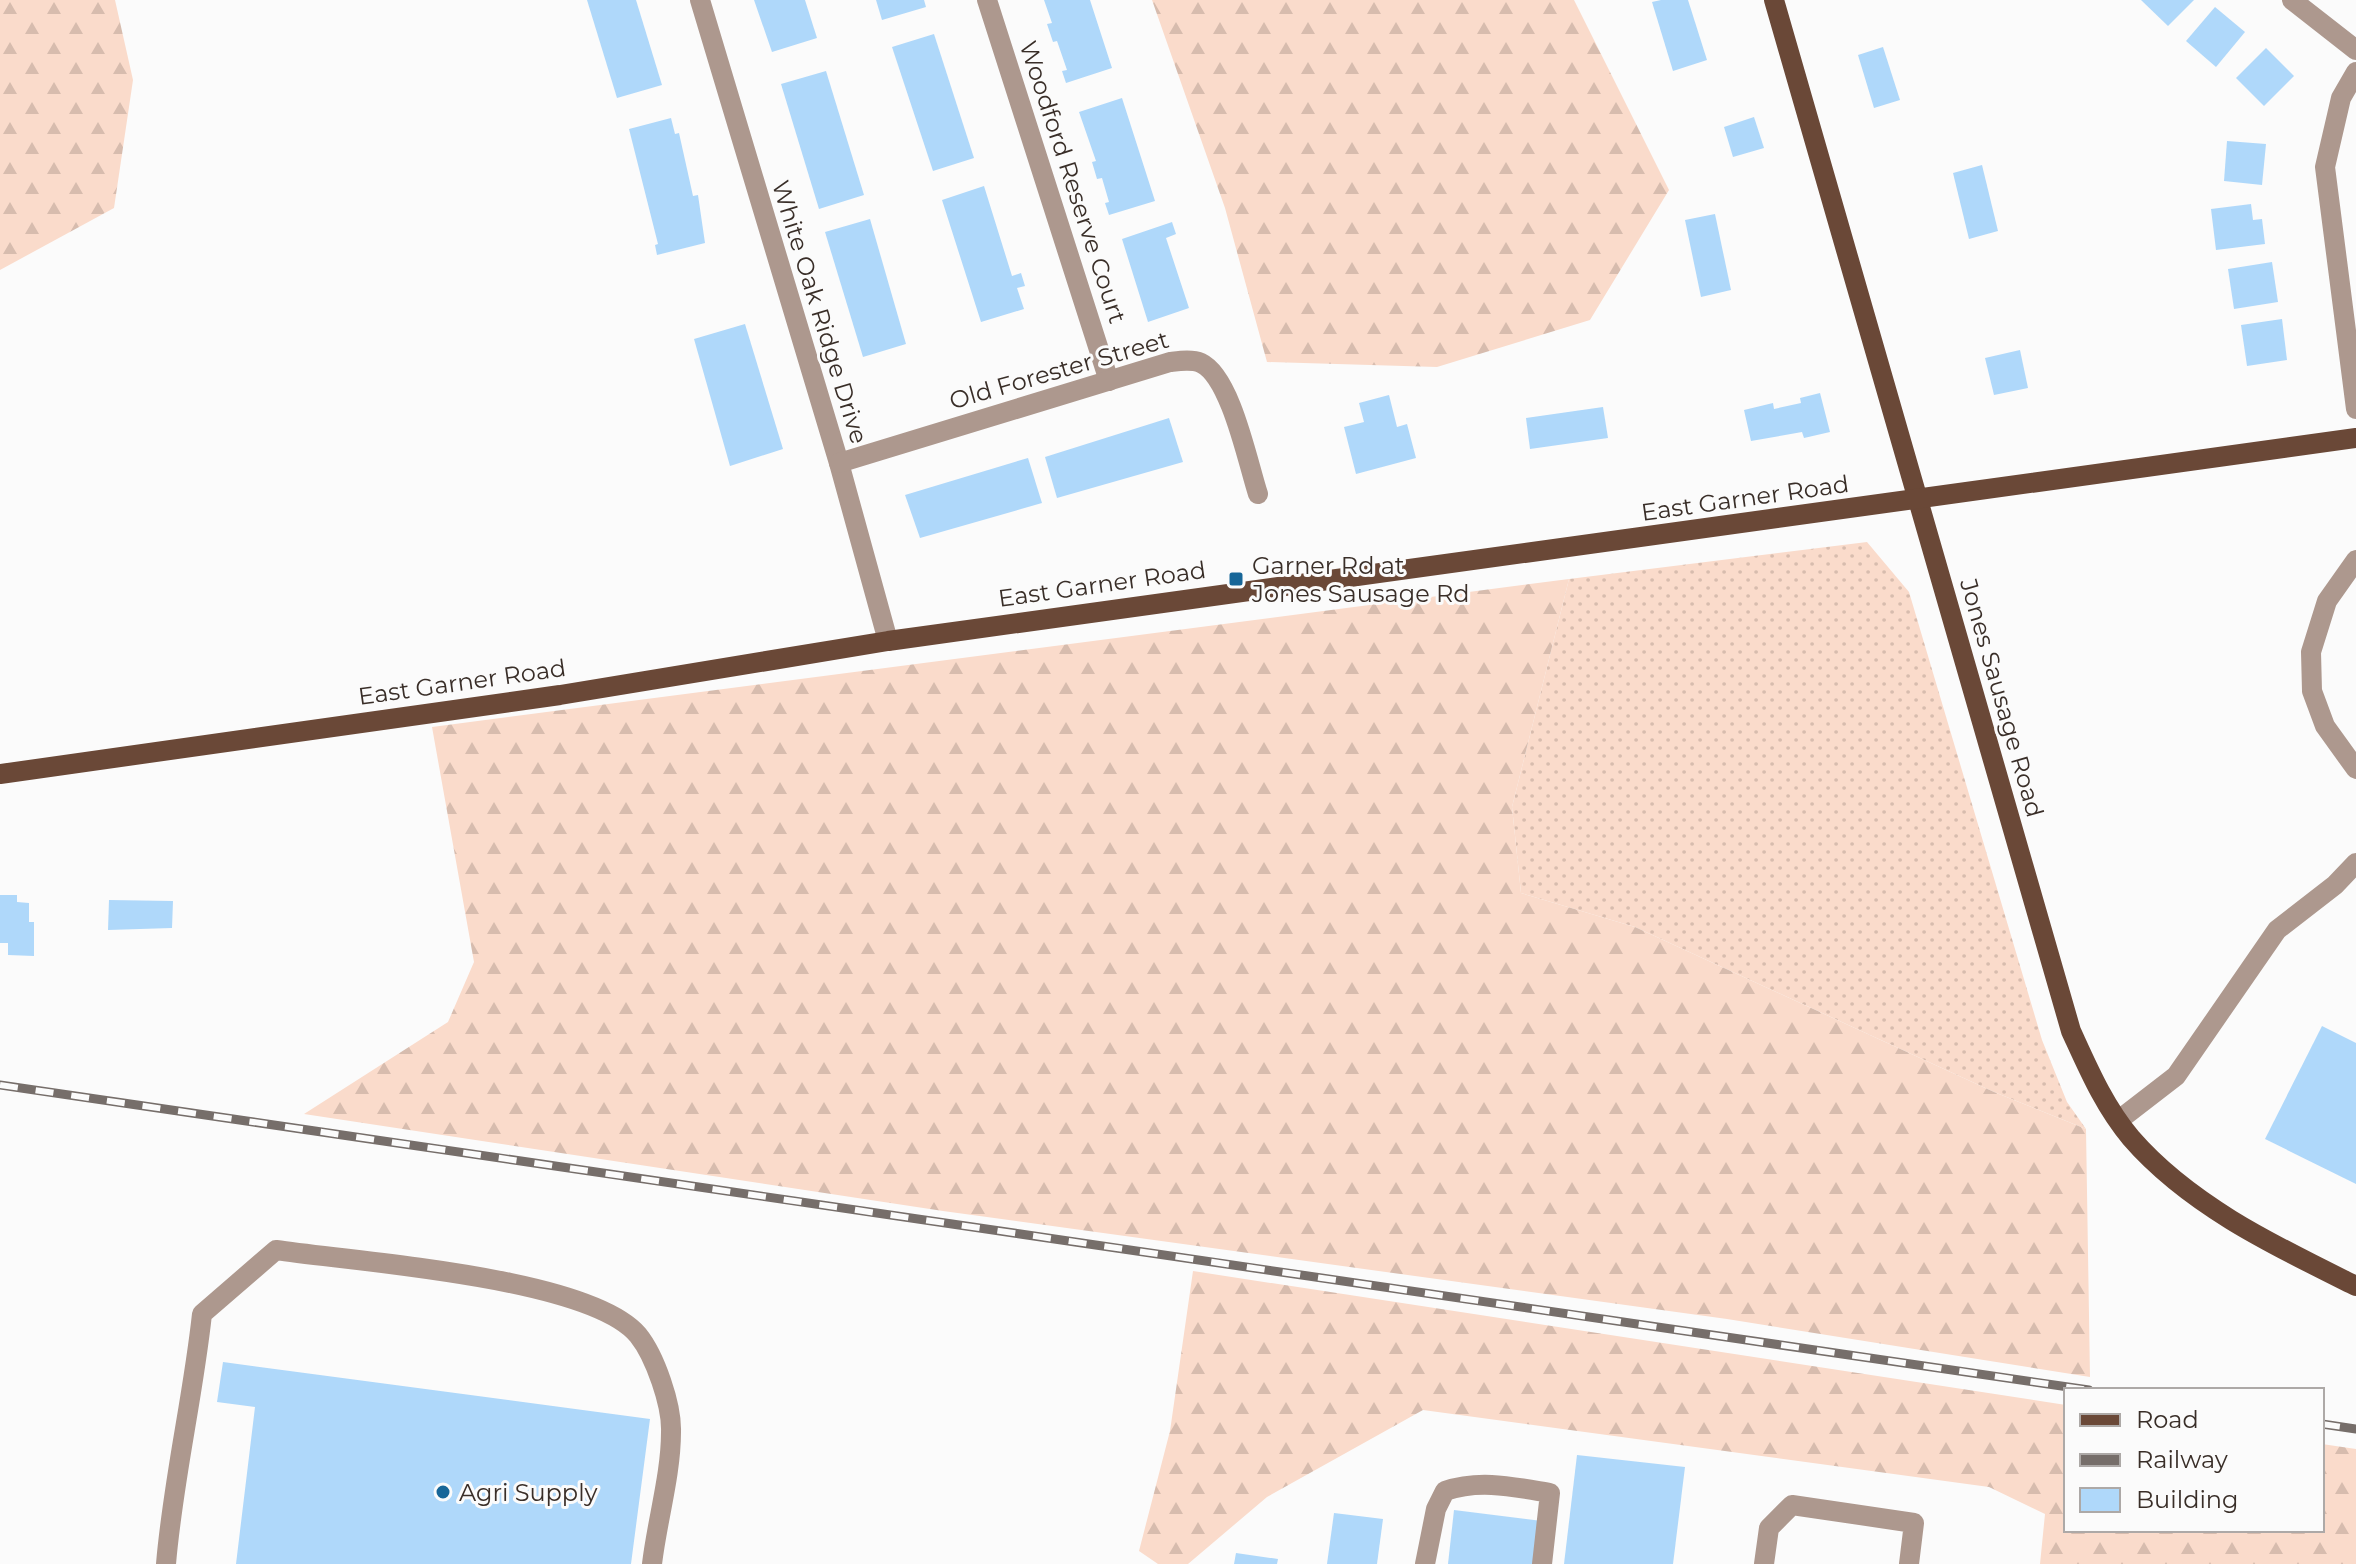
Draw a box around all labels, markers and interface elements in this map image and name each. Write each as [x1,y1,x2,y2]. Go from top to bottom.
street label: Woodford Reserve Court [1014,37,1133,327]
street label: White Oak Ridge Drive [766,177,874,447]
street label: Old Forester Street [946,325,1172,415]
street label: East Garner Road [1639,469,1851,527]
place label: Garner Rd at Jones Sausage Rd [1251,551,1470,608]
street label: East Garner Road [996,555,1208,613]
marker: Garner Rd at Jones Sausage Rd [1227,570,1245,588]
street label: Jones Sausage Road [1954,574,2050,821]
street label: East Garner Road [356,653,568,711]
legend [2064,1388,2324,1532]
text: Road [2136,1405,2199,1434]
text: Railway [2136,1445,2228,1474]
place label: Agri Supply [459,1478,598,1507]
marker: Agri Supply [434,1483,452,1501]
text: Building [2136,1485,2239,1514]

